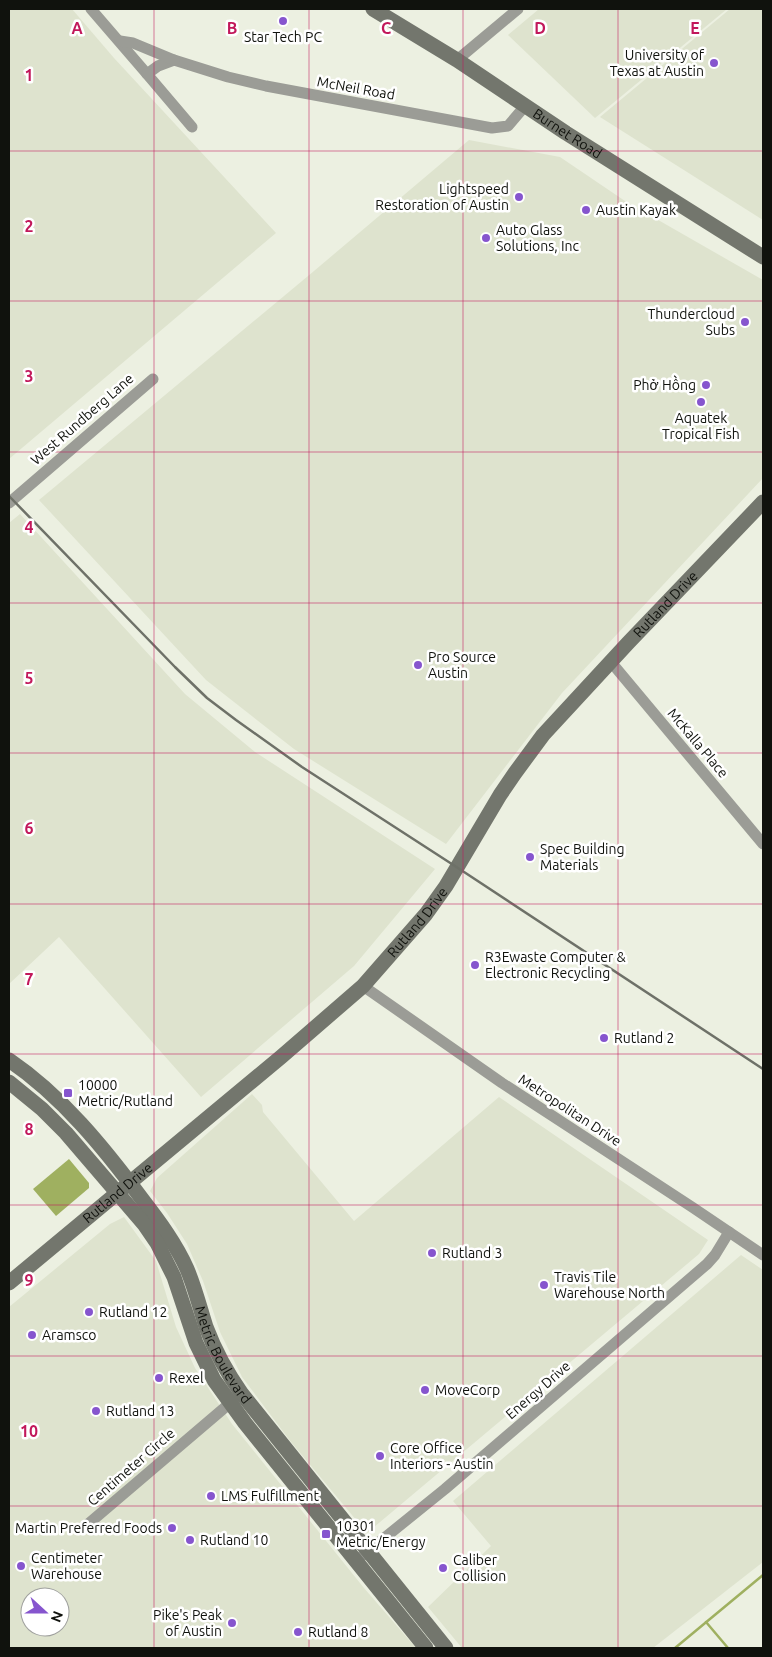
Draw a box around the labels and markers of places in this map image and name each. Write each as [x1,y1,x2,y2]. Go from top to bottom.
marker: Star Tech PC [277,15,289,27]
place label: Star Tech PC [244,29,322,45]
place label: University of Texas at Austin [610,47,705,79]
marker: University of Texas at Austin [708,57,720,69]
place label: Lightspeed Restoration of Austin [375,181,509,213]
marker: Lightspeed Restoration of Austin [513,191,525,203]
place label: Austin Kayak [596,202,676,218]
marker: Austin Kayak [580,204,592,216]
place label: Auto Glass Solutions, Inc [496,222,580,254]
marker: Auto Glass Solutions, Inc [480,232,492,244]
place label: Thundercloud Subs [647,306,735,338]
marker: Thundercloud Subs [739,316,751,328]
place label: Phở Hồng [633,375,696,393]
marker: Phở Hồng [700,379,712,391]
marker: Aquatek Tropical Fish [695,396,707,408]
place label: Aquatek Tropical Fish [662,410,740,442]
place label: Pro Source Austin [428,649,496,681]
marker: Pro Source Austin [412,659,424,671]
place label: Spec Building Materials [540,841,625,873]
marker: Spec Building Materials [524,851,536,863]
place label: R3Ewaste Computer & Electronic Recycling [485,949,627,981]
marker: R3Ewaste Computer & Electronic Recycling [469,959,481,971]
place label: Rutland 2 [614,1030,674,1046]
marker: Rutland 2 [598,1032,610,1044]
place label: 10000 Metric/Rutland [78,1077,173,1109]
marker: 10000 Metric/Rutland [62,1087,74,1099]
place label: Rutland 3 [442,1245,502,1261]
marker: Rutland 3 [426,1247,438,1259]
place label: Travis Tile Warehouse North [554,1269,665,1301]
marker: Travis Tile Warehouse North [538,1279,550,1291]
place label: Rutland 12 [99,1304,167,1320]
marker: Rutland 12 [83,1306,95,1318]
place label: Aramsco [42,1327,96,1343]
marker: Aramsco [26,1329,38,1341]
place label: Rexel [169,1370,204,1386]
marker: Rexel [153,1372,165,1384]
place label: MoveCorp [435,1382,500,1398]
marker: MoveCorp [419,1384,431,1396]
place label: Rutland 13 [106,1403,174,1419]
marker: Rutland 13 [90,1405,102,1417]
place label: Core Office Interiors - Austin [390,1440,494,1472]
marker: Core Office Interiors - Austin [374,1450,386,1462]
place label: LMS Fulfillment [221,1488,320,1504]
marker: LMS Fulfillment [205,1490,217,1502]
place label: 10301 Metric/Energy [336,1518,426,1550]
place label: Martin Preferred Foods [15,1520,162,1536]
marker: Martin Preferred Foods [166,1522,178,1534]
marker: 10301 Metric/Energy [320,1528,332,1540]
place label: Rutland 10 [200,1532,268,1548]
marker: Rutland 10 [184,1534,196,1546]
place label: Centimeter Warehouse [31,1550,103,1582]
place label: Caliber Collision [453,1552,506,1584]
marker: Centimeter Warehouse [15,1560,27,1572]
marker: Caliber Collision [437,1562,449,1574]
place label: Pike's Peak of Austin [153,1607,222,1639]
marker: Pike's Peak of Austin [226,1617,238,1629]
place label: Rutland 8 [308,1624,368,1640]
marker: Rutland 8 [292,1626,304,1638]

